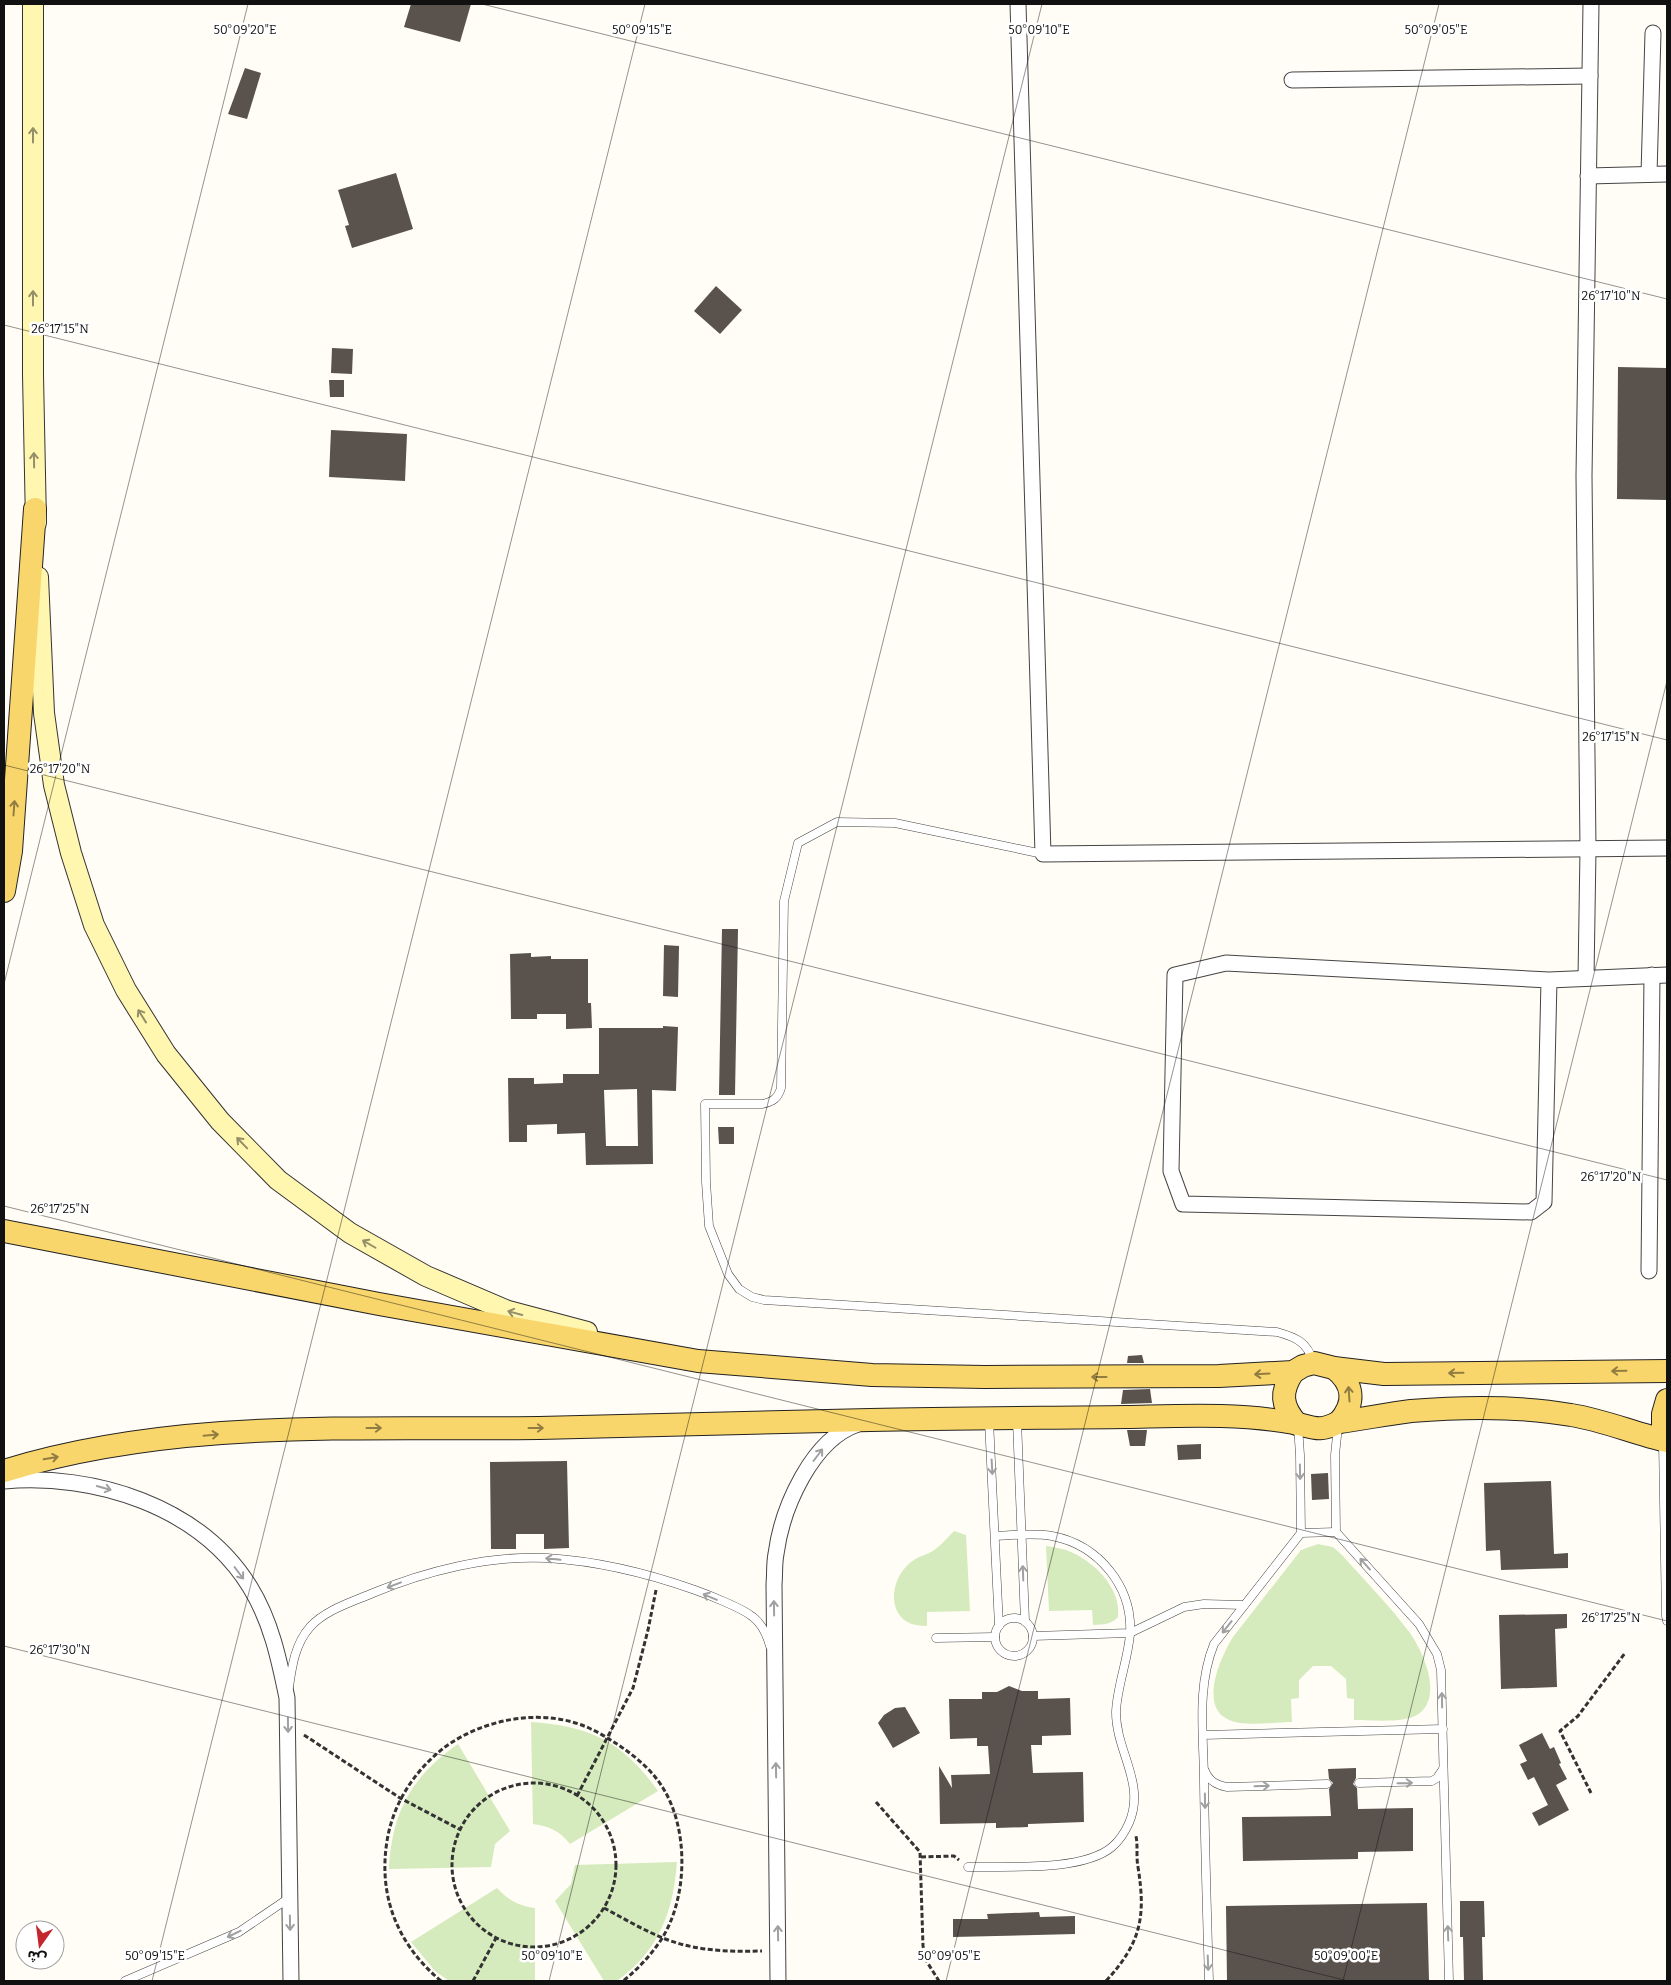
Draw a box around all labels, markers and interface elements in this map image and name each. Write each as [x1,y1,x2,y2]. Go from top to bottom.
text: 50°09'20"E [213,23,277,37]
text: 50°09'15"E [612,23,672,37]
text: 50°09'10"E [1008,23,1070,37]
text: 50°09'05"E [1405,23,1467,37]
one-way arrow [28,127,38,144]
text: 26°17'10"N [1582,289,1641,303]
one-way arrow [28,290,38,306]
text: 26°17'15"N [31,322,89,336]
one-way arrow [30,452,39,468]
text: 26°17'15"N [1582,730,1640,744]
text: 26°17'20"N [30,762,91,776]
one-way arrow [10,800,19,816]
one-way arrow [137,1009,147,1023]
one-way arrow [236,1137,248,1149]
text: 26°17'20"N [1581,1170,1642,1184]
text: 26°17'25"N [30,1202,90,1216]
one-way arrow [362,1238,376,1248]
one-way arrow [508,1308,524,1317]
one-way arrow [1611,1366,1627,1376]
one-way arrow [1448,1368,1464,1378]
one-way arrow [1254,1370,1270,1379]
one-way arrow [1092,1372,1108,1382]
one-way arrow [1345,1387,1354,1403]
one-way arrow [365,1423,381,1433]
one-way arrow [528,1423,544,1433]
one-way arrow [203,1430,219,1439]
one-way arrow [813,1448,823,1462]
one-way arrow [42,1453,58,1463]
one-way arrow [987,1459,996,1475]
one-way arrow [1295,1464,1305,1480]
one-way arrow [96,1484,112,1494]
one-way arrow [545,1554,561,1564]
one-way arrow [1359,1558,1371,1571]
one-way arrow [1018,1565,1028,1581]
one-way arrow [234,1566,245,1579]
one-way arrow [387,1580,402,1590]
one-way arrow [703,1591,718,1601]
one-way arrow [769,1600,779,1616]
text: 26°17'25"N [1581,1611,1641,1625]
one-way arrow [1221,1620,1232,1633]
text: 26°17'30"N [30,1643,91,1657]
one-way arrow [1438,1692,1447,1708]
one-way arrow [283,1716,293,1733]
one-way arrow [771,1762,781,1778]
one-way arrow [1397,1778,1413,1788]
one-way arrow [1254,1781,1270,1790]
one-way arrow [1200,1792,1210,1809]
one-way arrow [285,1914,295,1930]
north arrow [15,1920,65,1970]
one-way arrow [773,1925,782,1941]
one-way arrow [1444,1925,1453,1941]
one-way arrow [227,1930,242,1939]
text: ش [26,1947,48,1968]
text: 50°09'15"E [125,1949,185,1963]
text: 50°09'10"E [521,1949,583,1963]
text: 50°09'05"E [918,1949,980,1963]
text: 50°09'00"E [1314,1949,1378,1963]
one-way arrow [1204,1955,1213,1971]

